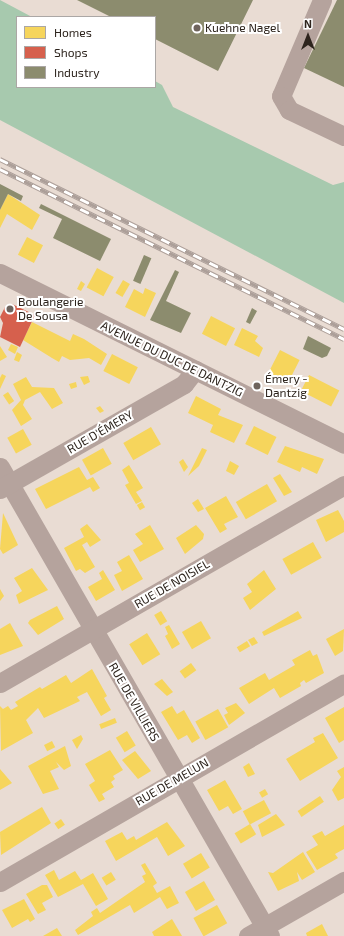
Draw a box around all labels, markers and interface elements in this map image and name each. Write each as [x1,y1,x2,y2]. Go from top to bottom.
legend [16,16,156,88]
north arrow [288,16,328,56]
text: N [304,17,312,30]
place label: Kuehne Nagel [205,21,280,35]
marker: Kuehne Nagel [192,23,202,33]
text: Homes [54,25,92,39]
text: Shops [54,45,88,59]
text: Industry [54,65,100,79]
place label: Boulangerie De Sousa [18,295,84,323]
marker: Boulangerie De Sousa [5,304,15,314]
street label: AVENUE DU DUC DE DANTZIG [98,318,246,400]
place label: Émery - Dantzig [265,372,308,400]
marker: Émery - Dantzig [252,381,262,391]
street label: RUE D'ÉMERY [65,407,135,457]
street label: RUE DE NOISIEL [132,557,212,611]
street label: RUE DE VILLIERS [106,660,162,744]
street label: RUE DE MELUN [133,755,211,809]

